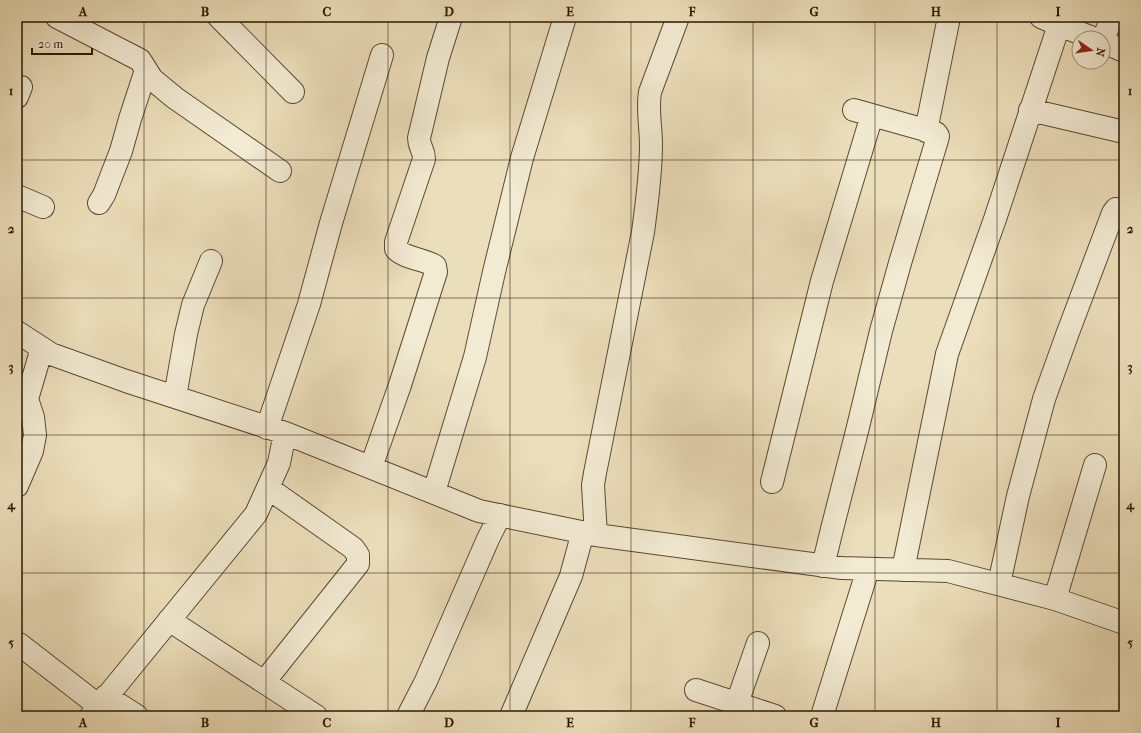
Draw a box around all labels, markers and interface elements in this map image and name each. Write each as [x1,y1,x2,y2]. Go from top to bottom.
text: A [78,4,88,19]
text: B [201,4,210,19]
text: C [323,4,332,19]
text: D [444,4,454,19]
text: E [566,4,574,19]
text: F [688,4,696,19]
text: G [809,4,819,19]
text: H [931,4,942,19]
text: I [1055,4,1061,19]
scale bar [32,30,92,56]
north arrow [1071,30,1111,70]
text: 20 m [38,37,63,51]
text: N [1093,47,1108,58]
text: 1 [9,83,14,98]
text: 1 [1128,83,1133,98]
text: 2 [8,221,15,236]
text: 2 [1127,221,1134,236]
text: 3 [8,359,14,375]
text: 3 [1127,359,1133,375]
text: 4 [6,497,16,513]
text: 4 [1125,497,1135,513]
text: 5 [8,635,14,650]
text: 5 [1127,635,1133,650]
text: A [78,715,88,730]
text: B [201,715,210,730]
text: C [323,715,332,730]
text: D [444,715,454,730]
text: E [566,715,574,730]
text: F [688,715,696,730]
text: G [809,715,819,730]
text: H [931,715,942,730]
text: I [1055,715,1061,730]

